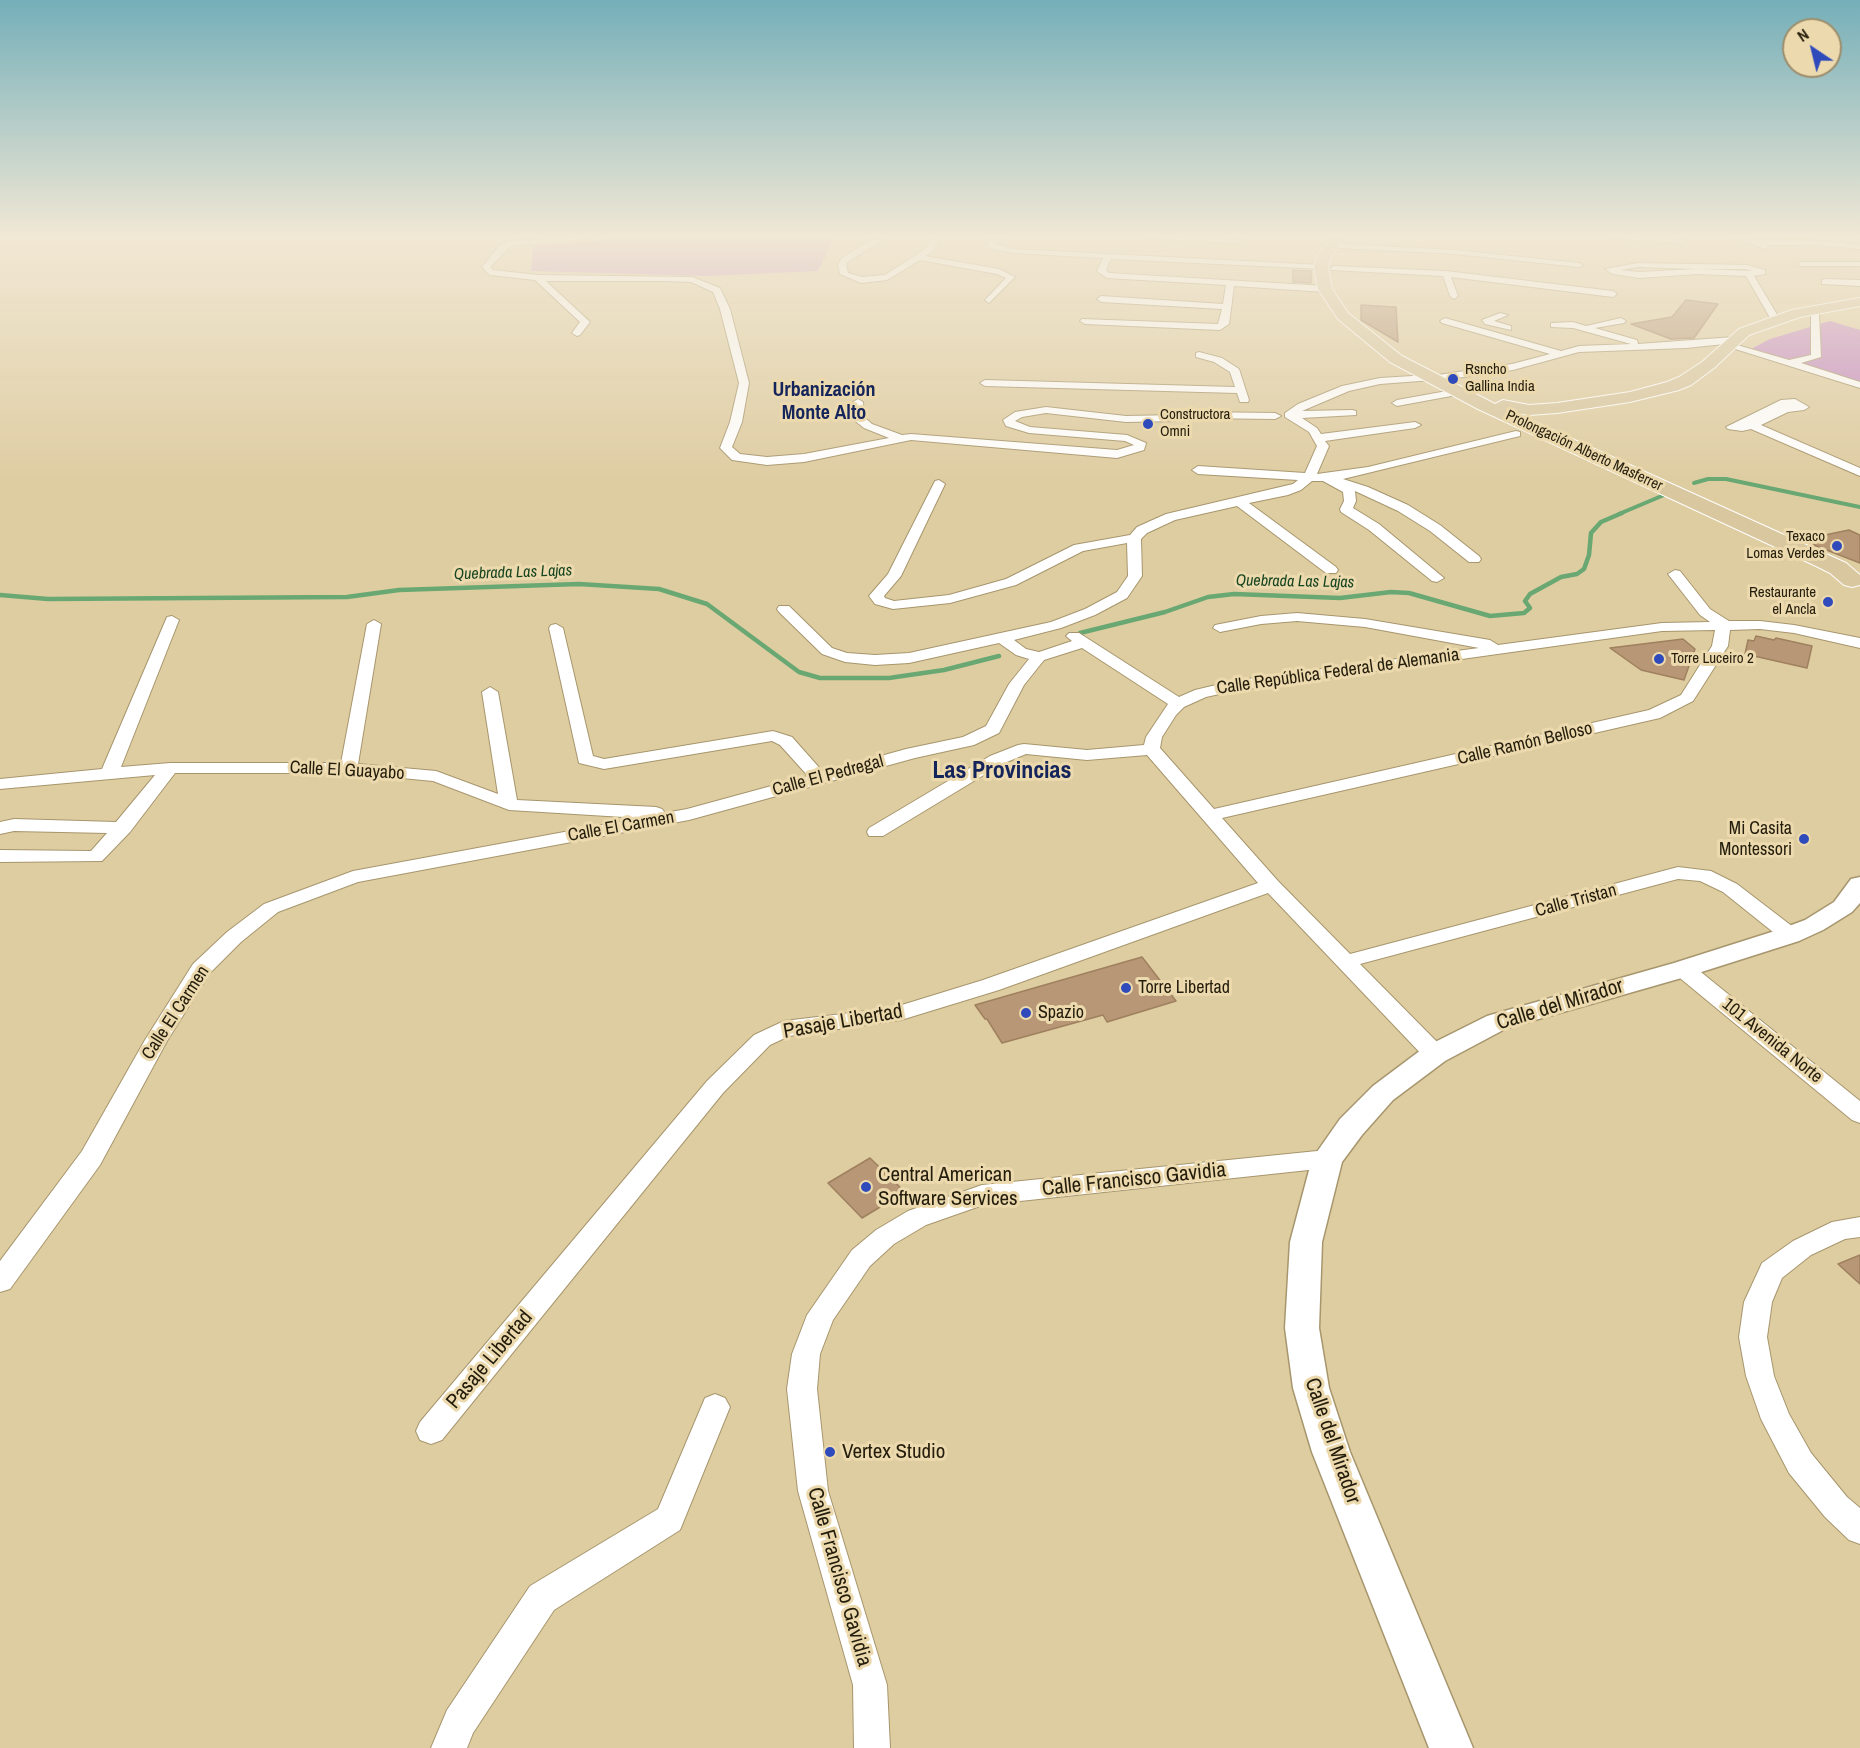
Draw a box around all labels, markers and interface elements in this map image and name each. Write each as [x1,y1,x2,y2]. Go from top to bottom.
north arrow [1782,18,1842,78]
text: N [1793,23,1813,47]
place label: Rsncho Gallina India [1465,361,1535,396]
marker: Rsncho Gallina India [1446,372,1460,386]
district label: Urbanización Monte Alto [773,379,875,426]
place label: Constructora Omni [1160,406,1230,441]
street label: Prolongación Alberto Masferrer [1503,407,1665,495]
marker: Constructora Omni [1141,417,1155,431]
place label: Texaco Lomas Verdes [1746,528,1825,563]
marker: Texaco Lomas Verdes [1830,539,1844,553]
water label: Quebrada Las Lajas [454,561,572,585]
water label: Quebrada Las Lajas [1236,571,1354,593]
place label: Restaurante el Ancla [1749,584,1816,619]
marker: Restaurante el Ancla [1821,595,1835,609]
street label: Calle República Federal de Alemania [1215,644,1461,700]
place label: Torre Luceiro 2 [1671,650,1754,668]
marker: Torre Luceiro 2 [1652,652,1666,666]
street label: Calle Ramón Belloso [1455,718,1595,770]
street label: Calle El Pedregal [770,751,886,801]
street label: Calle El Guayabo [289,757,405,785]
district label: Las Provincias [933,758,1071,786]
street label: Calle El Carmen [566,807,676,847]
place label: Mi Casita Montessori [1719,818,1792,860]
marker: Mi Casita Montessori [1797,832,1811,846]
street label: Calle Tristan [1533,880,1619,922]
street label: Calle El Carmen [138,962,214,1064]
street label: Calle del Mirador [1494,974,1626,1036]
place label: Torre Libertad [1138,977,1230,999]
marker: Torre Libertad [1119,981,1133,995]
street label: 101 Avenida Norte [1717,994,1827,1088]
street label: Pasaje Libertad [781,999,905,1045]
place label: Spazio [1038,1002,1084,1024]
marker: Spazio [1019,1006,1033,1020]
street label: Calle Francisco Gavidia [1041,1158,1227,1202]
place label: Central American Software Services [878,1162,1018,1212]
marker: Central American Software Services [859,1180,873,1194]
street label: Pasaje Libertad [442,1306,538,1414]
street label: Calle del Mirador [1299,1375,1365,1507]
place label: Vertex Studio [842,1439,945,1465]
marker: Vertex Studio [823,1445,837,1459]
street label: Calle Francisco Gavidia [801,1485,877,1669]

